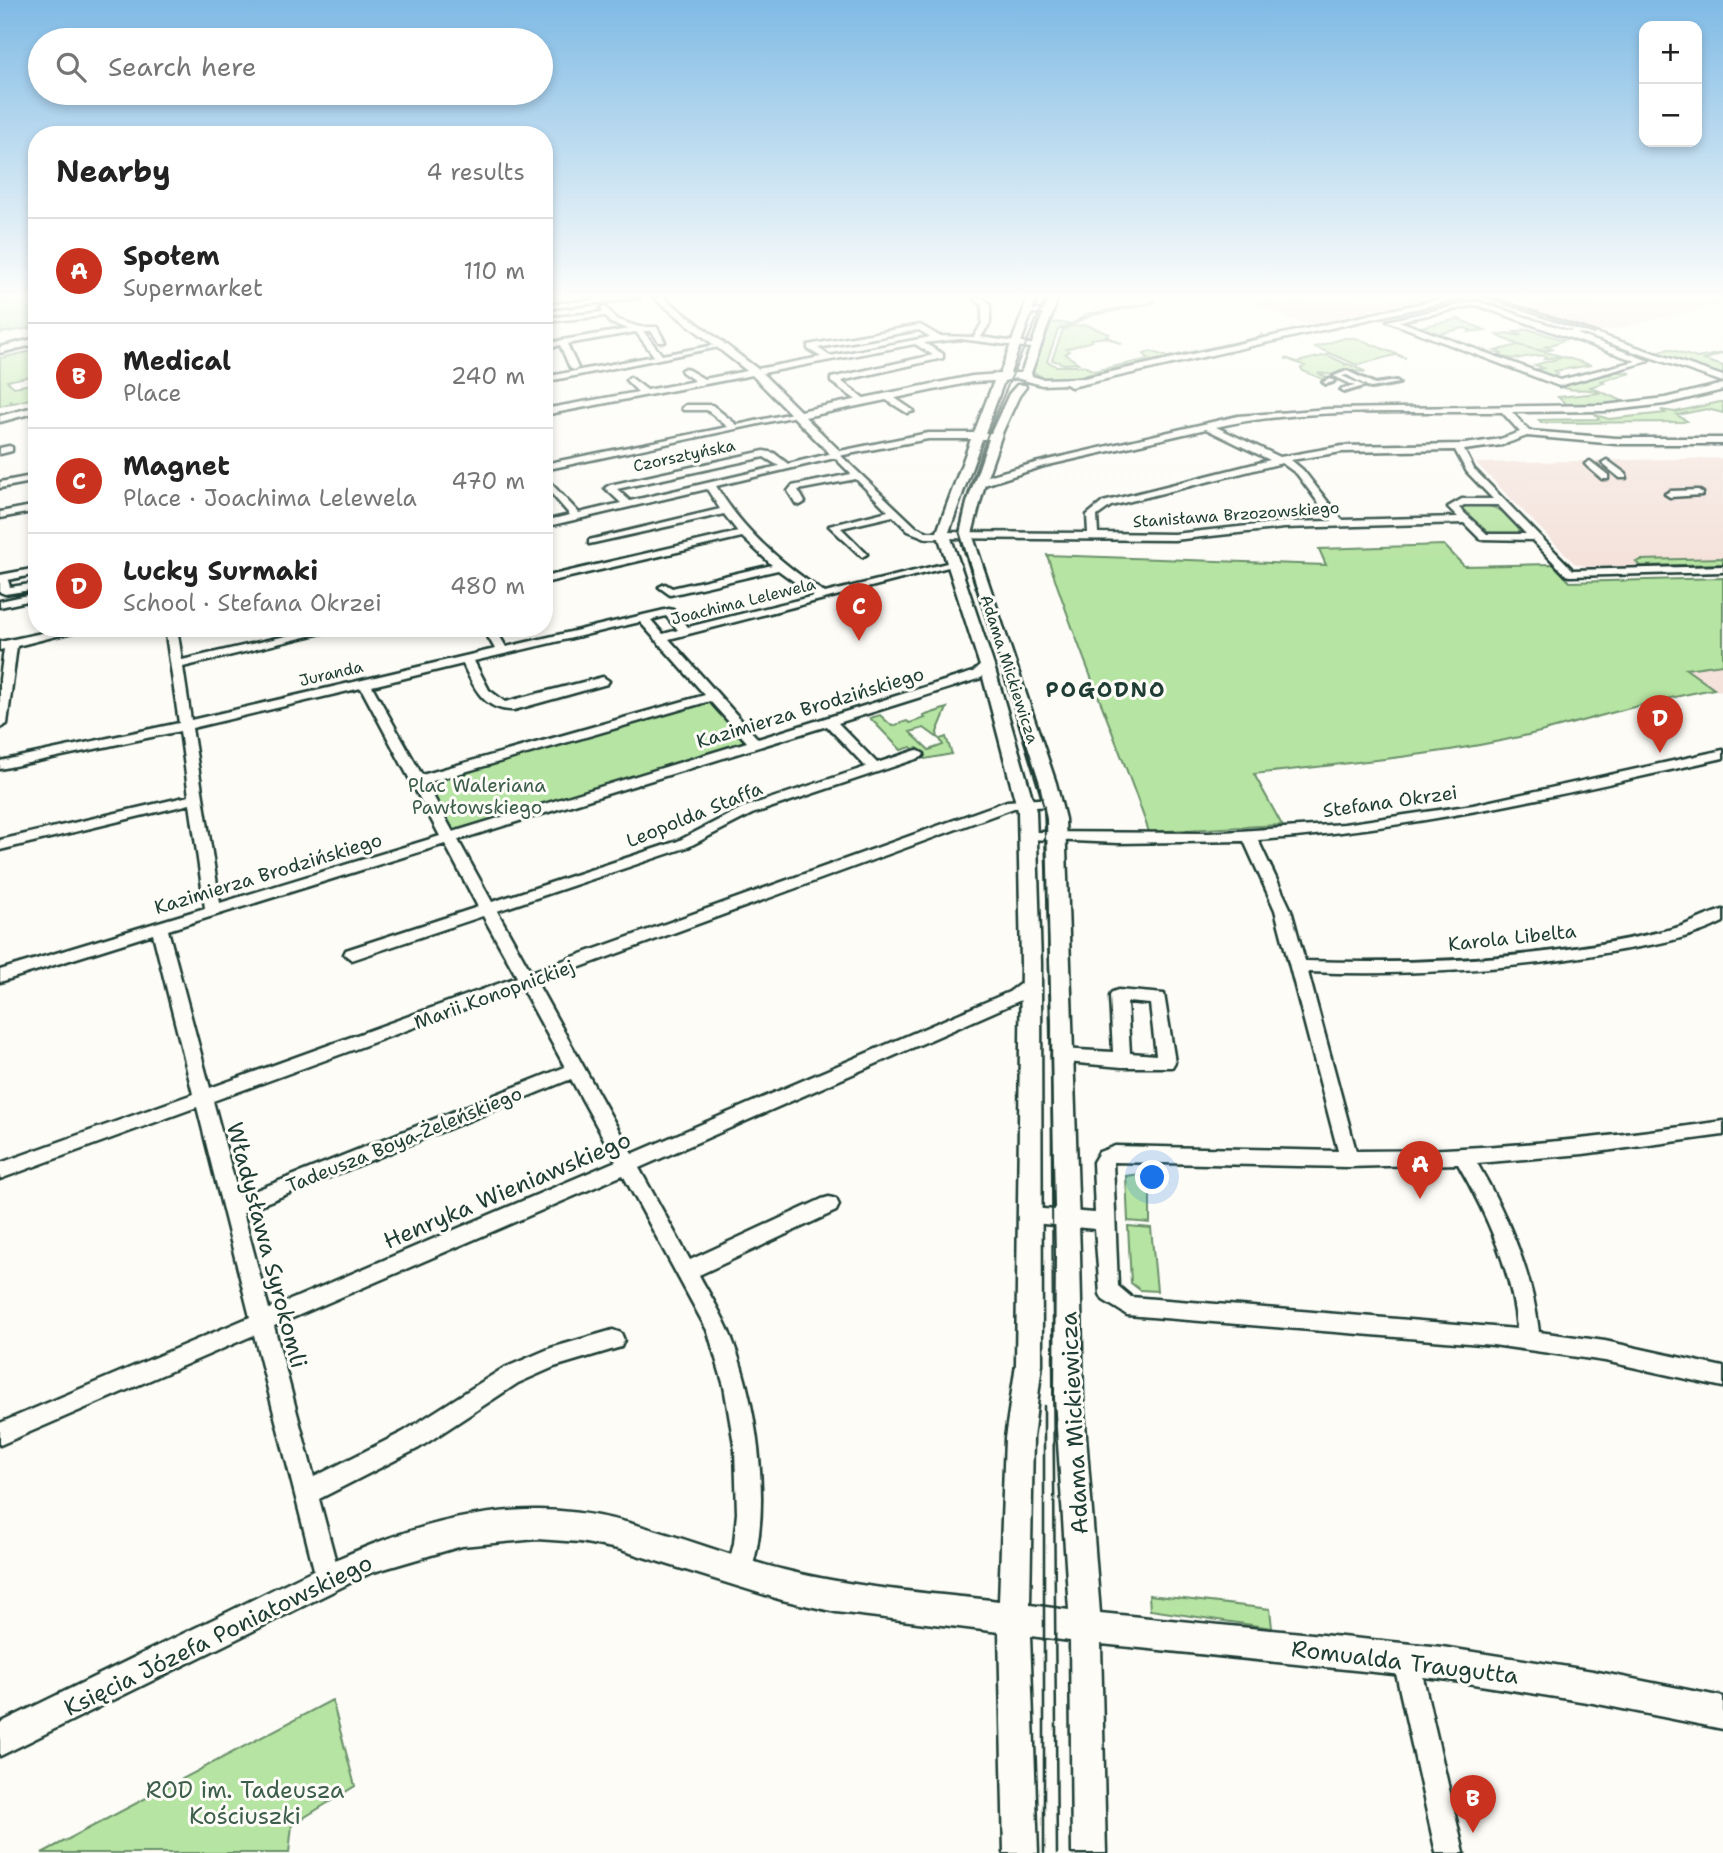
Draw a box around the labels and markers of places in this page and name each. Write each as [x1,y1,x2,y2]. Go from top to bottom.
pin: C [836,583,882,641]
pin: D [1637,695,1683,753]
pin: A [1397,1141,1443,1199]
pin: B [1450,1775,1496,1833]

